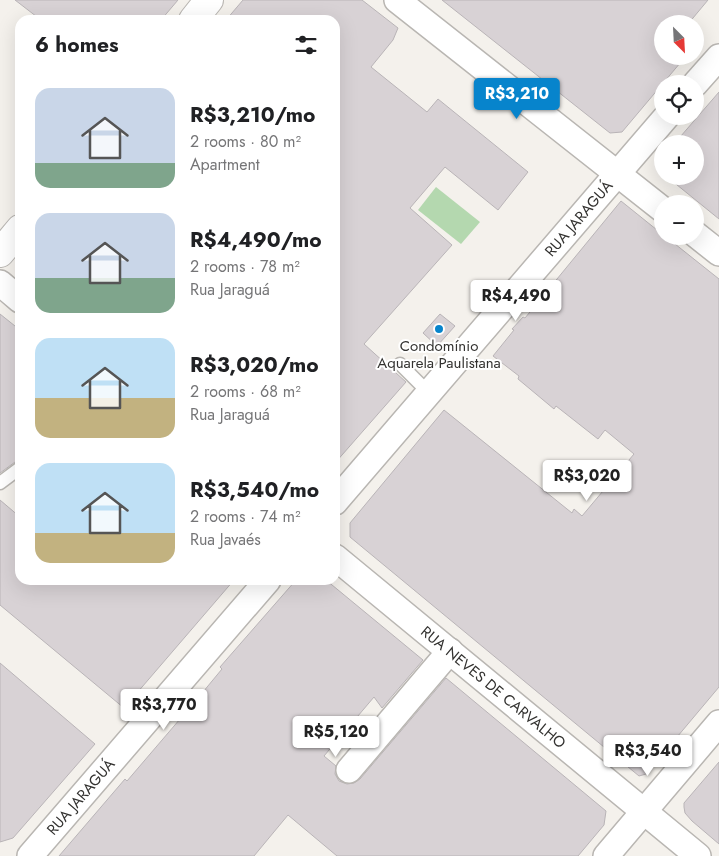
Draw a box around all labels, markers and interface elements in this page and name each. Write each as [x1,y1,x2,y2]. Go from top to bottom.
north arrow [654,15,704,65]
map controls [654,15,704,245]
text: 6 homes [35,30,119,60]
icon: filters [292,31,320,59]
button: locate [654,75,704,125]
pin: R$3,210 [471,78,563,120]
text: R$3,210 [485,82,549,105]
text: R$3,210/mo [190,100,315,130]
icon: home [75,108,135,168]
text: 2 rooms · 80 m² [190,130,301,153]
button: + [654,135,704,185]
text: Apartment [190,153,260,176]
street label: RUA JARAGUÁ [540,175,618,261]
button: − [654,195,704,245]
text: R$4,490/mo [190,225,322,255]
icon: home [75,233,135,293]
text: 2 rooms · 78 m² [190,255,300,278]
text: Rua Jaraguá [190,278,270,301]
pin: R$4,490 [470,280,562,322]
text: R$4,490 [481,284,551,307]
marker: Condomínio Aquarela Paulistana [433,323,445,335]
place label: Condomínio Aquarela Paulistana [377,335,501,374]
text: R$3,020/mo [190,350,319,380]
icon: home [75,358,135,418]
text: 2 rooms · 68 m² [190,380,301,403]
text: Rua Jaraguá [190,403,270,426]
pin: R$3,020 [541,460,633,502]
text: R$3,020 [554,464,620,487]
text: R$3,540/mo [190,475,319,505]
icon: home [75,483,135,543]
text: 2 rooms · 74 m² [190,505,301,528]
text: Rua Javaés [190,528,261,551]
street label: RUA NEVES DE CARVALHO [416,621,571,754]
pin: R$3,770 [118,688,210,731]
text: R$3,770 [131,693,197,716]
pin: R$5,120 [290,716,382,758]
text: R$5,120 [303,720,369,743]
pin: R$3,540 [602,734,694,777]
text: R$3,540 [614,739,682,762]
street label: RUA JARAGUÁ [42,754,120,840]

